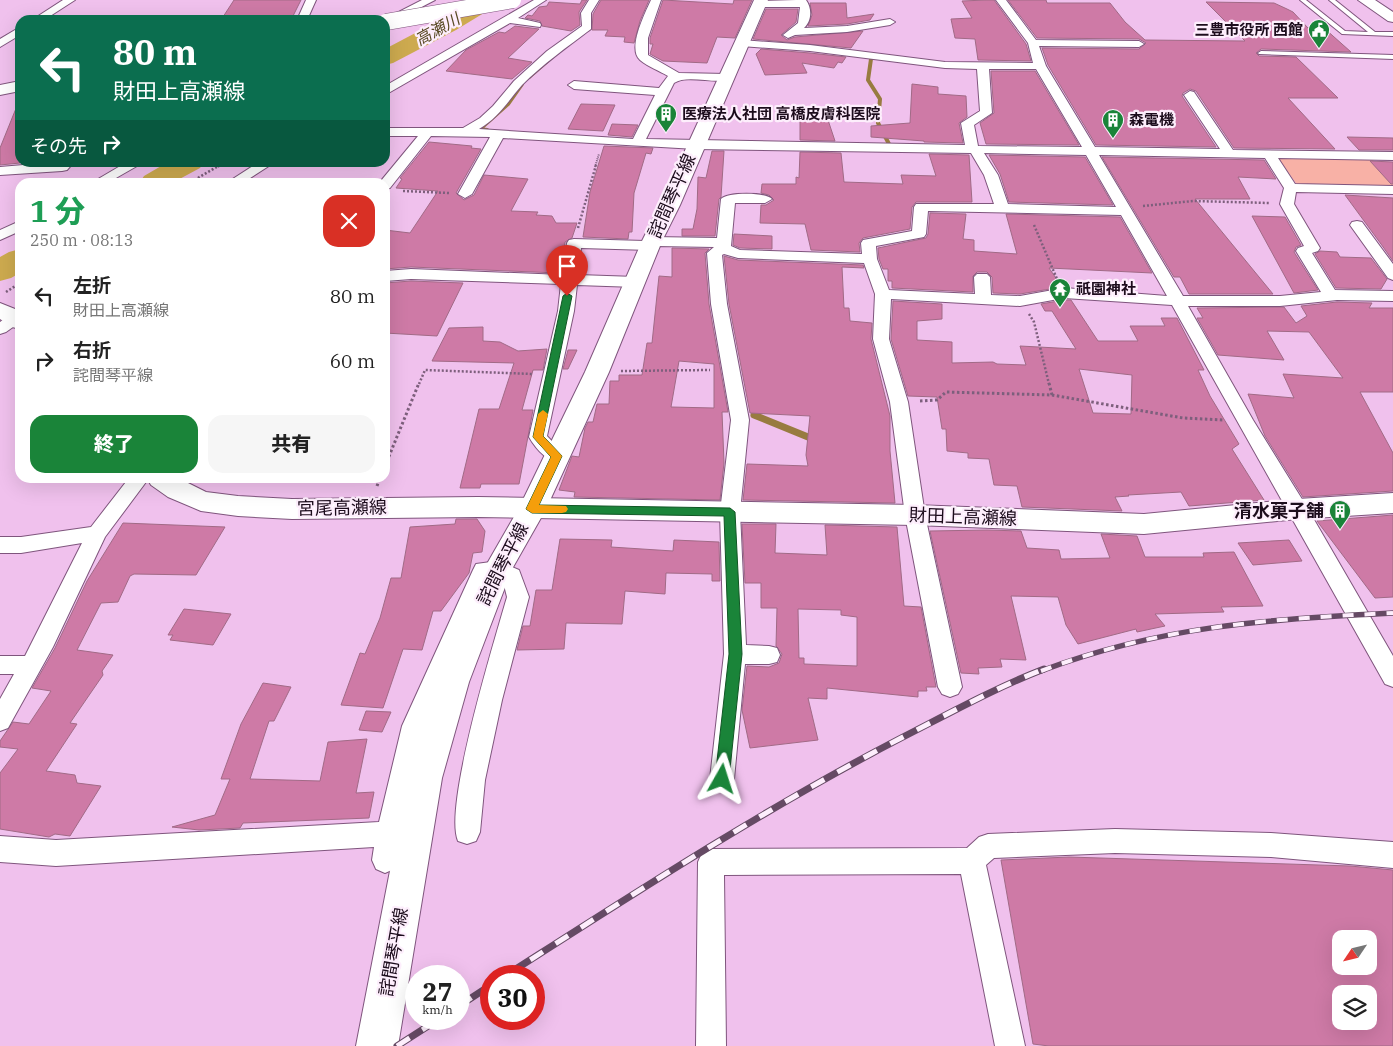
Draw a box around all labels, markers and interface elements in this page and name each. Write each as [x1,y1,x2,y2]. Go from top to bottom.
water label: 高瀬川 [411,8,465,49]
public building icon: 三豊市役所 西館 [1307,18,1331,49]
place label: 三豊市役所 西館 [1195,20,1303,39]
text: 80 m [113,29,197,75]
icon: left [30,35,95,100]
text: 財田上高瀬線 [113,76,245,105]
building icon: 医療法人社団 高橋皮膚科医院 [654,102,678,133]
place label: 医療法人社団 高橋皮膚科医院 [682,104,880,123]
building icon: 森電機 [1101,108,1125,139]
place label: 森電機 [1129,110,1174,129]
icon: right [97,130,125,158]
text: その先 [30,134,87,158]
street label: 詫間琴平線 [643,150,700,242]
text: 1 分 [30,191,85,230]
button: close [323,195,375,247]
text: 250 m · 08:13 [30,230,133,250]
pin [546,245,588,296]
icon: arrive [553,252,581,280]
text: 左折 [73,273,111,297]
temple icon: 祇園神社 [1048,277,1072,308]
place label: 祇園神社 [1076,279,1136,298]
icon: left [30,282,58,310]
text: 80 m [330,284,375,308]
text: 財田上高瀬線 [73,300,169,320]
text: 右折 [73,338,111,362]
icon: right [30,347,58,375]
text: 60 m [330,349,375,373]
text: 詫間琴平線 [73,365,153,385]
button: 終了 [30,415,198,473]
button: 共有 [208,415,375,473]
street label: 宮尾高瀬線 [297,495,387,520]
place label: 清水菓子舗 [1234,499,1324,522]
building icon: 清水菓子舗 [1328,499,1352,530]
street label: 財田上高瀬線 [909,503,1017,530]
street label: 詫間琴平線 [472,518,533,609]
position arrow [695,752,747,804]
street label: 詫間琴平線 [374,906,413,998]
north arrow [1332,930,1378,975]
map controls [1332,930,1377,1030]
speed limit sign: 30 [480,965,545,1030]
text: 27 [422,975,453,1008]
button: layers [1332,985,1377,1030]
text: km/h [422,1002,453,1017]

